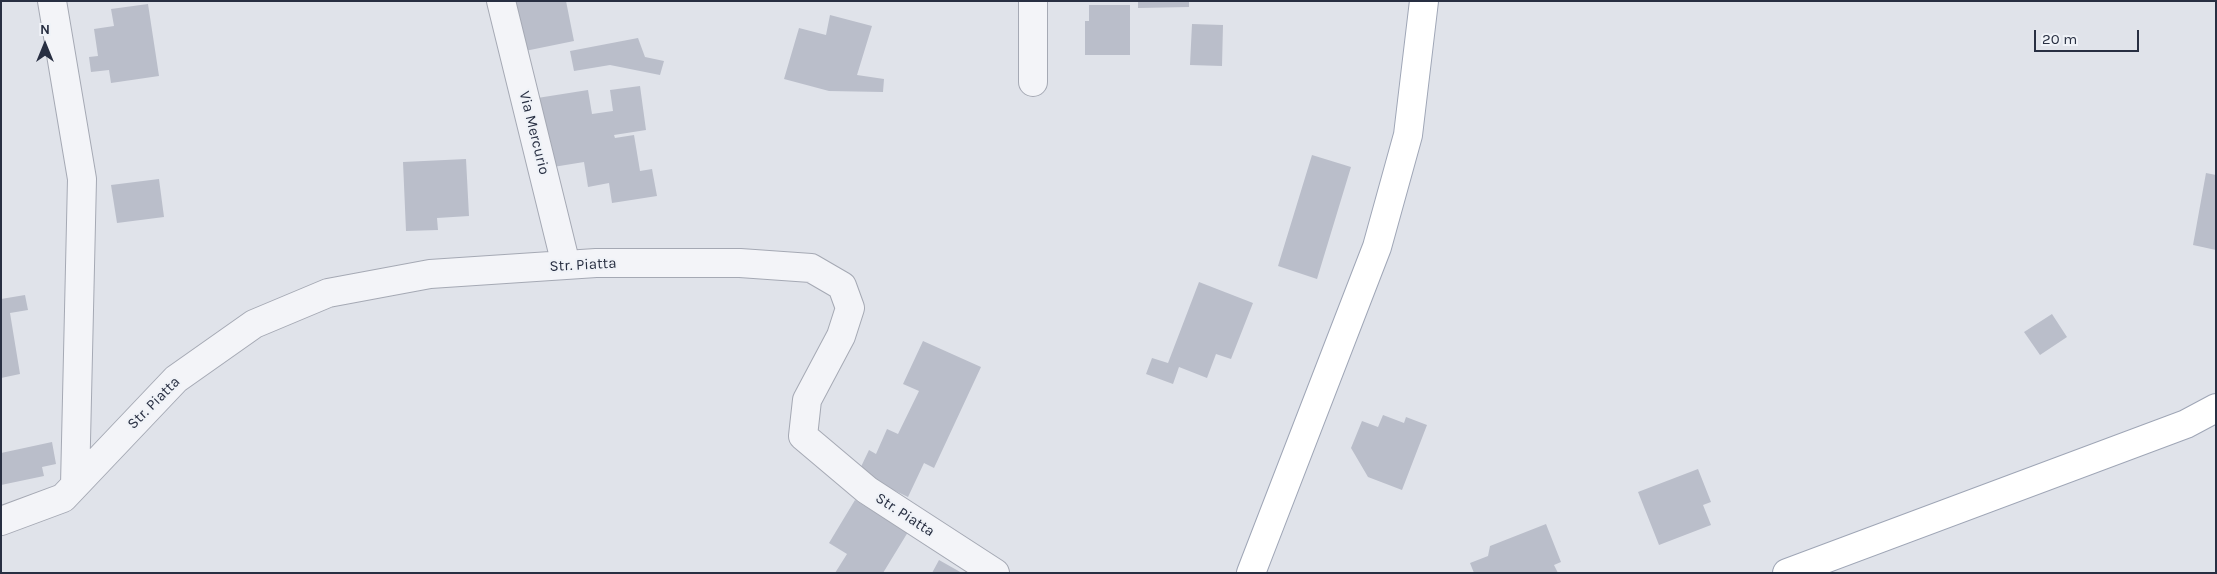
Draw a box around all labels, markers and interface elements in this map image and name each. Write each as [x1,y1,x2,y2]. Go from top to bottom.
north arrow [20,20,70,70]
scale bar [2037,20,2142,52]
text: N [40,21,50,38]
text: 20 m [2042,30,2077,48]
street label: Via Mercurio [515,89,553,177]
street label: Str. Piatta [549,254,617,276]
street label: Str. Piatta [124,373,184,433]
street label: Str. Piatta [872,489,938,541]

